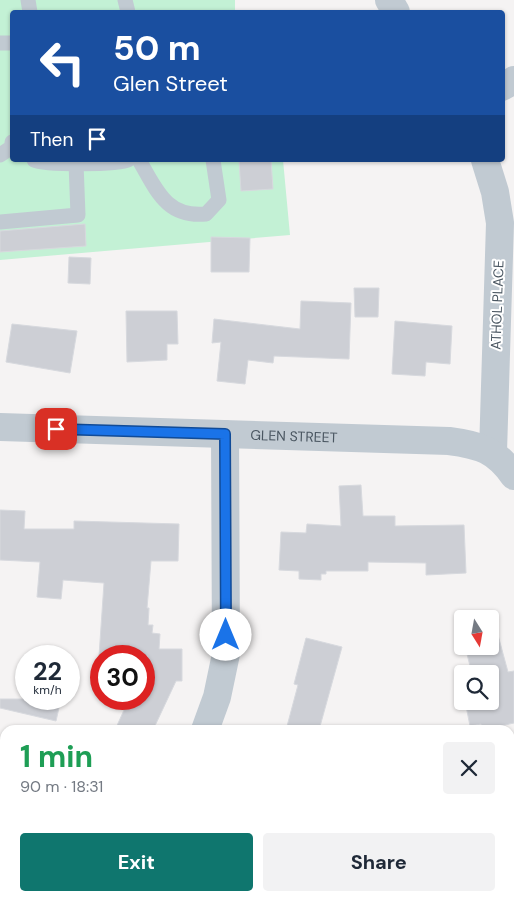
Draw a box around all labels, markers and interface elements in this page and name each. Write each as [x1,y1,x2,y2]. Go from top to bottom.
text: 50 m [113,25,201,71]
icon: left [30,30,95,95]
text: Glen Street [113,69,228,98]
icon: arrive [83,125,111,153]
text: Then [30,127,73,152]
street label: ATHOL PLACE [486,260,508,350]
pin [35,408,77,450]
icon: arrive [42,415,70,443]
street label: GLEN STREET [250,426,338,447]
position arrow [199,608,251,660]
north arrow [454,610,499,655]
map controls [454,610,499,710]
speed limit sign: 30 [90,645,155,710]
text: 22 [33,655,62,688]
button: search [454,665,499,710]
text: km/h [33,682,62,698]
text: 1 min [20,737,93,776]
button: close [443,742,495,794]
text: 90 m · 18:31 [20,776,103,797]
button: Exit [20,833,253,891]
button: Share [263,833,495,891]

